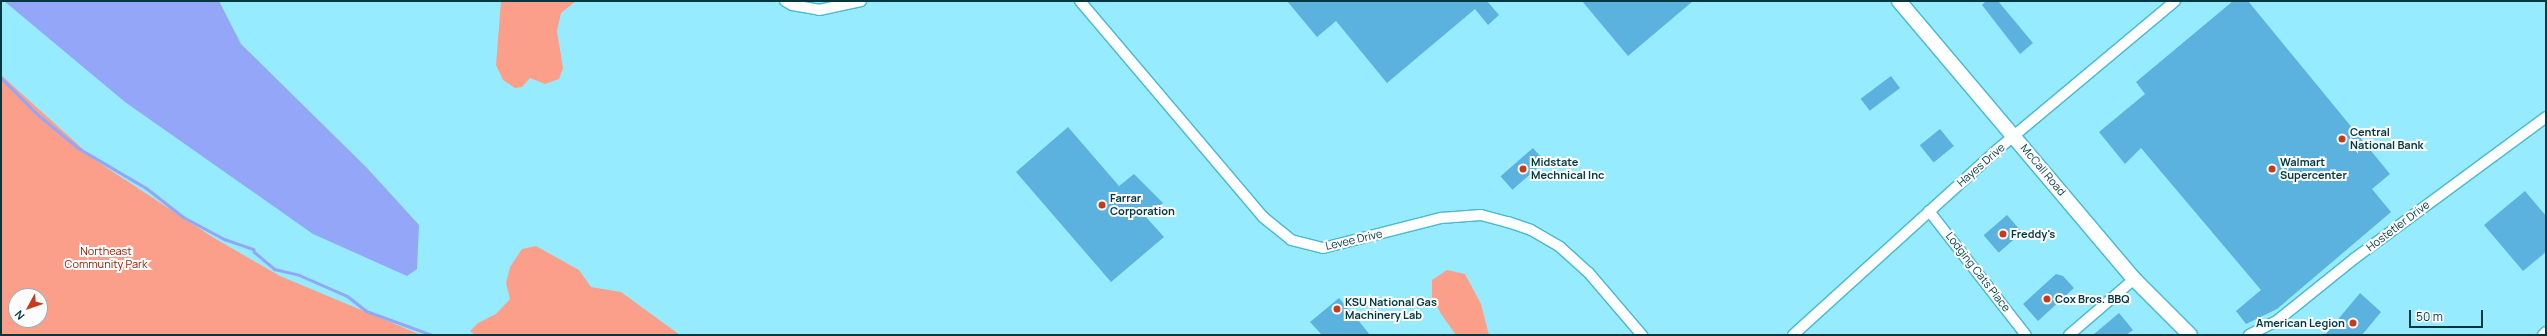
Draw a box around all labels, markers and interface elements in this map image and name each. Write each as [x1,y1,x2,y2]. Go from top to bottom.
place label: Central National Bank [2350,126,2423,152]
marker: Central National Bank [2337,134,2347,144]
street label: Hayes Drive [1954,141,2008,189]
street label: McCall Road [2018,142,2068,198]
place label: Midstate Mechnical Inc [1531,156,1604,182]
place label: Walmart Supercenter [2280,156,2347,182]
marker: Midstate Mechnical Inc [1518,164,1528,174]
marker: Walmart Supercenter [2267,164,2277,174]
place label: Farrar Corporation [1110,192,1175,218]
street label: Hostetler Drive [2364,198,2432,254]
marker: Farrar Corporation [1097,200,1107,210]
street label: Levee Drive [1324,227,1384,253]
place label: Freddy's [2011,227,2055,241]
marker: Freddy's [1998,229,2008,239]
street label: Lodging Cats Place [1943,230,2013,314]
park label: Northeast Community Park [65,245,147,271]
north arrow [8,288,48,328]
place label: Cox Bros. BBQ [2055,292,2130,306]
marker: Cox Bros. BBQ [2042,294,2052,304]
place label: KSU National Gas Machinery Lab [1345,296,1437,322]
scale bar [2411,302,2485,328]
marker: KSU National Gas Machinery Lab [1332,304,1342,314]
text: N [11,308,27,323]
text: 50 m [2416,308,2443,325]
place label: American Legion [2256,316,2345,330]
marker: American Legion [2348,318,2358,328]

